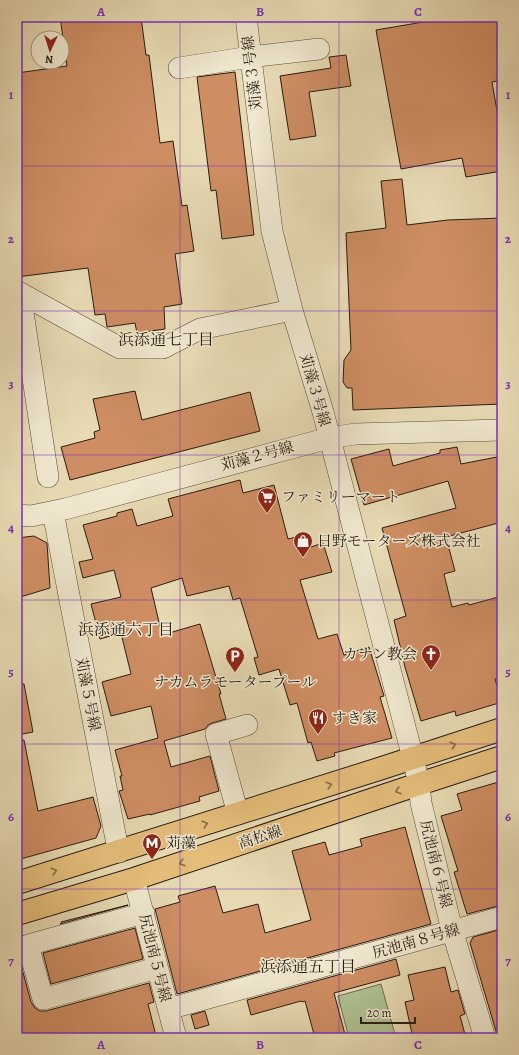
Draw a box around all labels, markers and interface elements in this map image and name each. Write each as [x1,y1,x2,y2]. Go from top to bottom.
text: A [96,3,106,20]
text: B [256,3,264,20]
text: C [414,3,422,20]
north arrow [30,30,70,70]
street label: 苅藻３号線 [238,35,266,111]
text: N [45,52,54,67]
text: 1 [9,86,14,103]
text: 1 [506,86,511,103]
text: 2 [8,230,15,247]
text: 2 [505,230,512,247]
district label: 浜添通七丁目 [118,329,214,351]
street label: 苅藻３号線 [295,351,335,429]
text: 3 [8,375,14,392]
text: 3 [505,375,511,392]
street label: 苅藻２号線 [218,437,296,475]
supermarket icon: ファミリーマート [256,486,278,514]
place label: ファミリーマート [281,487,401,507]
text: 4 [8,519,14,536]
text: 4 [505,519,511,536]
shop icon: 日野モーターズ株式会社 [292,530,314,558]
place label: 日野モーターズ株式会社 [317,531,481,551]
district label: 浜添通六丁目 [78,619,174,641]
church icon: カナン教会 [420,643,442,671]
place label: カナン教会 [343,644,417,664]
parking icon: ナカムラモータープール [224,645,246,673]
street label: 苅藻５号線 [71,655,105,733]
text: 5 [8,663,14,680]
text: 5 [505,663,511,680]
place label: ナカムラモータープール [154,672,316,692]
restaurant icon: すき家 [307,707,329,735]
place label: すき家 [332,708,377,728]
one-way arrow [449,741,456,750]
one-way arrow [325,781,332,790]
one-way arrow [395,786,402,794]
text: 6 [8,808,14,825]
text: 6 [505,808,511,825]
street label: 尻池南６号線 [415,818,457,910]
one-way arrow [201,820,208,829]
street label: 高松線 [236,821,284,853]
metro station icon: 苅藻 [141,832,163,860]
place label: 苅藻 [166,833,196,853]
one-way arrow [179,858,186,867]
one-way arrow [51,868,58,876]
street label: 尻池南５号線 [134,912,176,1004]
street label: 尻池南８号線 [370,919,462,963]
text: 7 [8,952,14,969]
text: 7 [505,952,511,969]
district label: 浜添通五丁目 [260,956,356,978]
scale bar [361,999,415,1025]
text: 20 m [367,1005,391,1021]
text: A [96,1036,106,1053]
text: B [256,1036,264,1053]
text: C [414,1036,422,1053]

